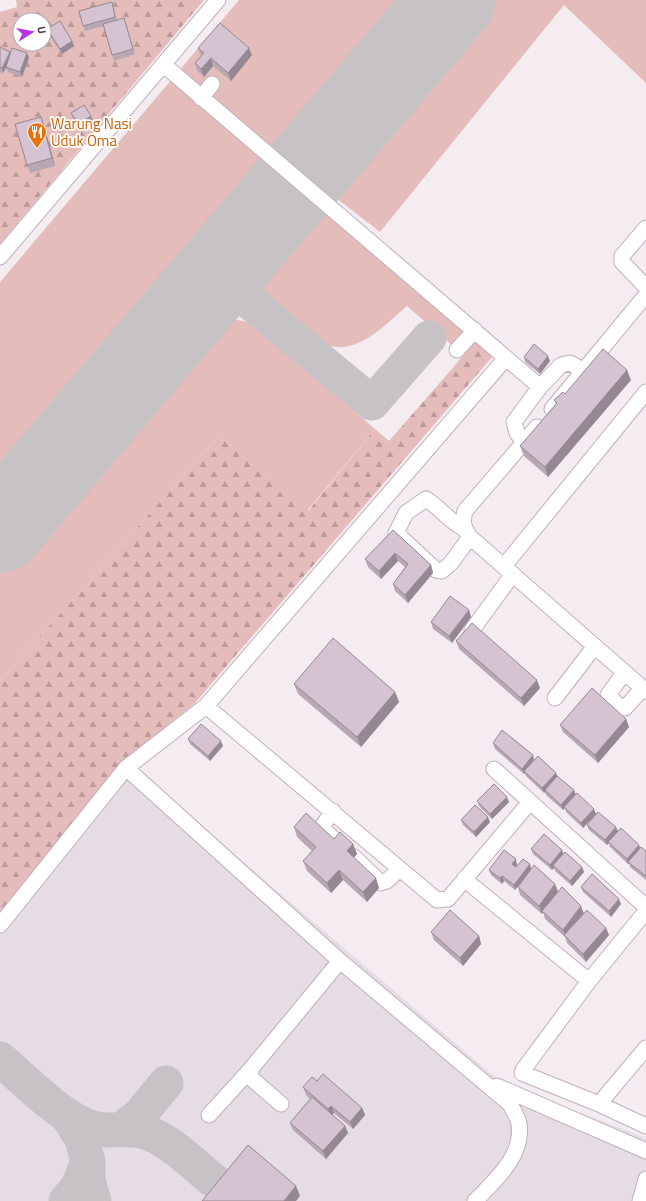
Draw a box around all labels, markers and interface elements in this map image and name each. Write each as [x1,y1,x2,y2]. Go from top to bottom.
north arrow [12,12,52,52]
text: U [33,25,50,35]
place label: Warung Nasi Uduk Oma [51,112,132,152]
restaurant icon: Warung Nasi Uduk Oma [26,121,48,149]

